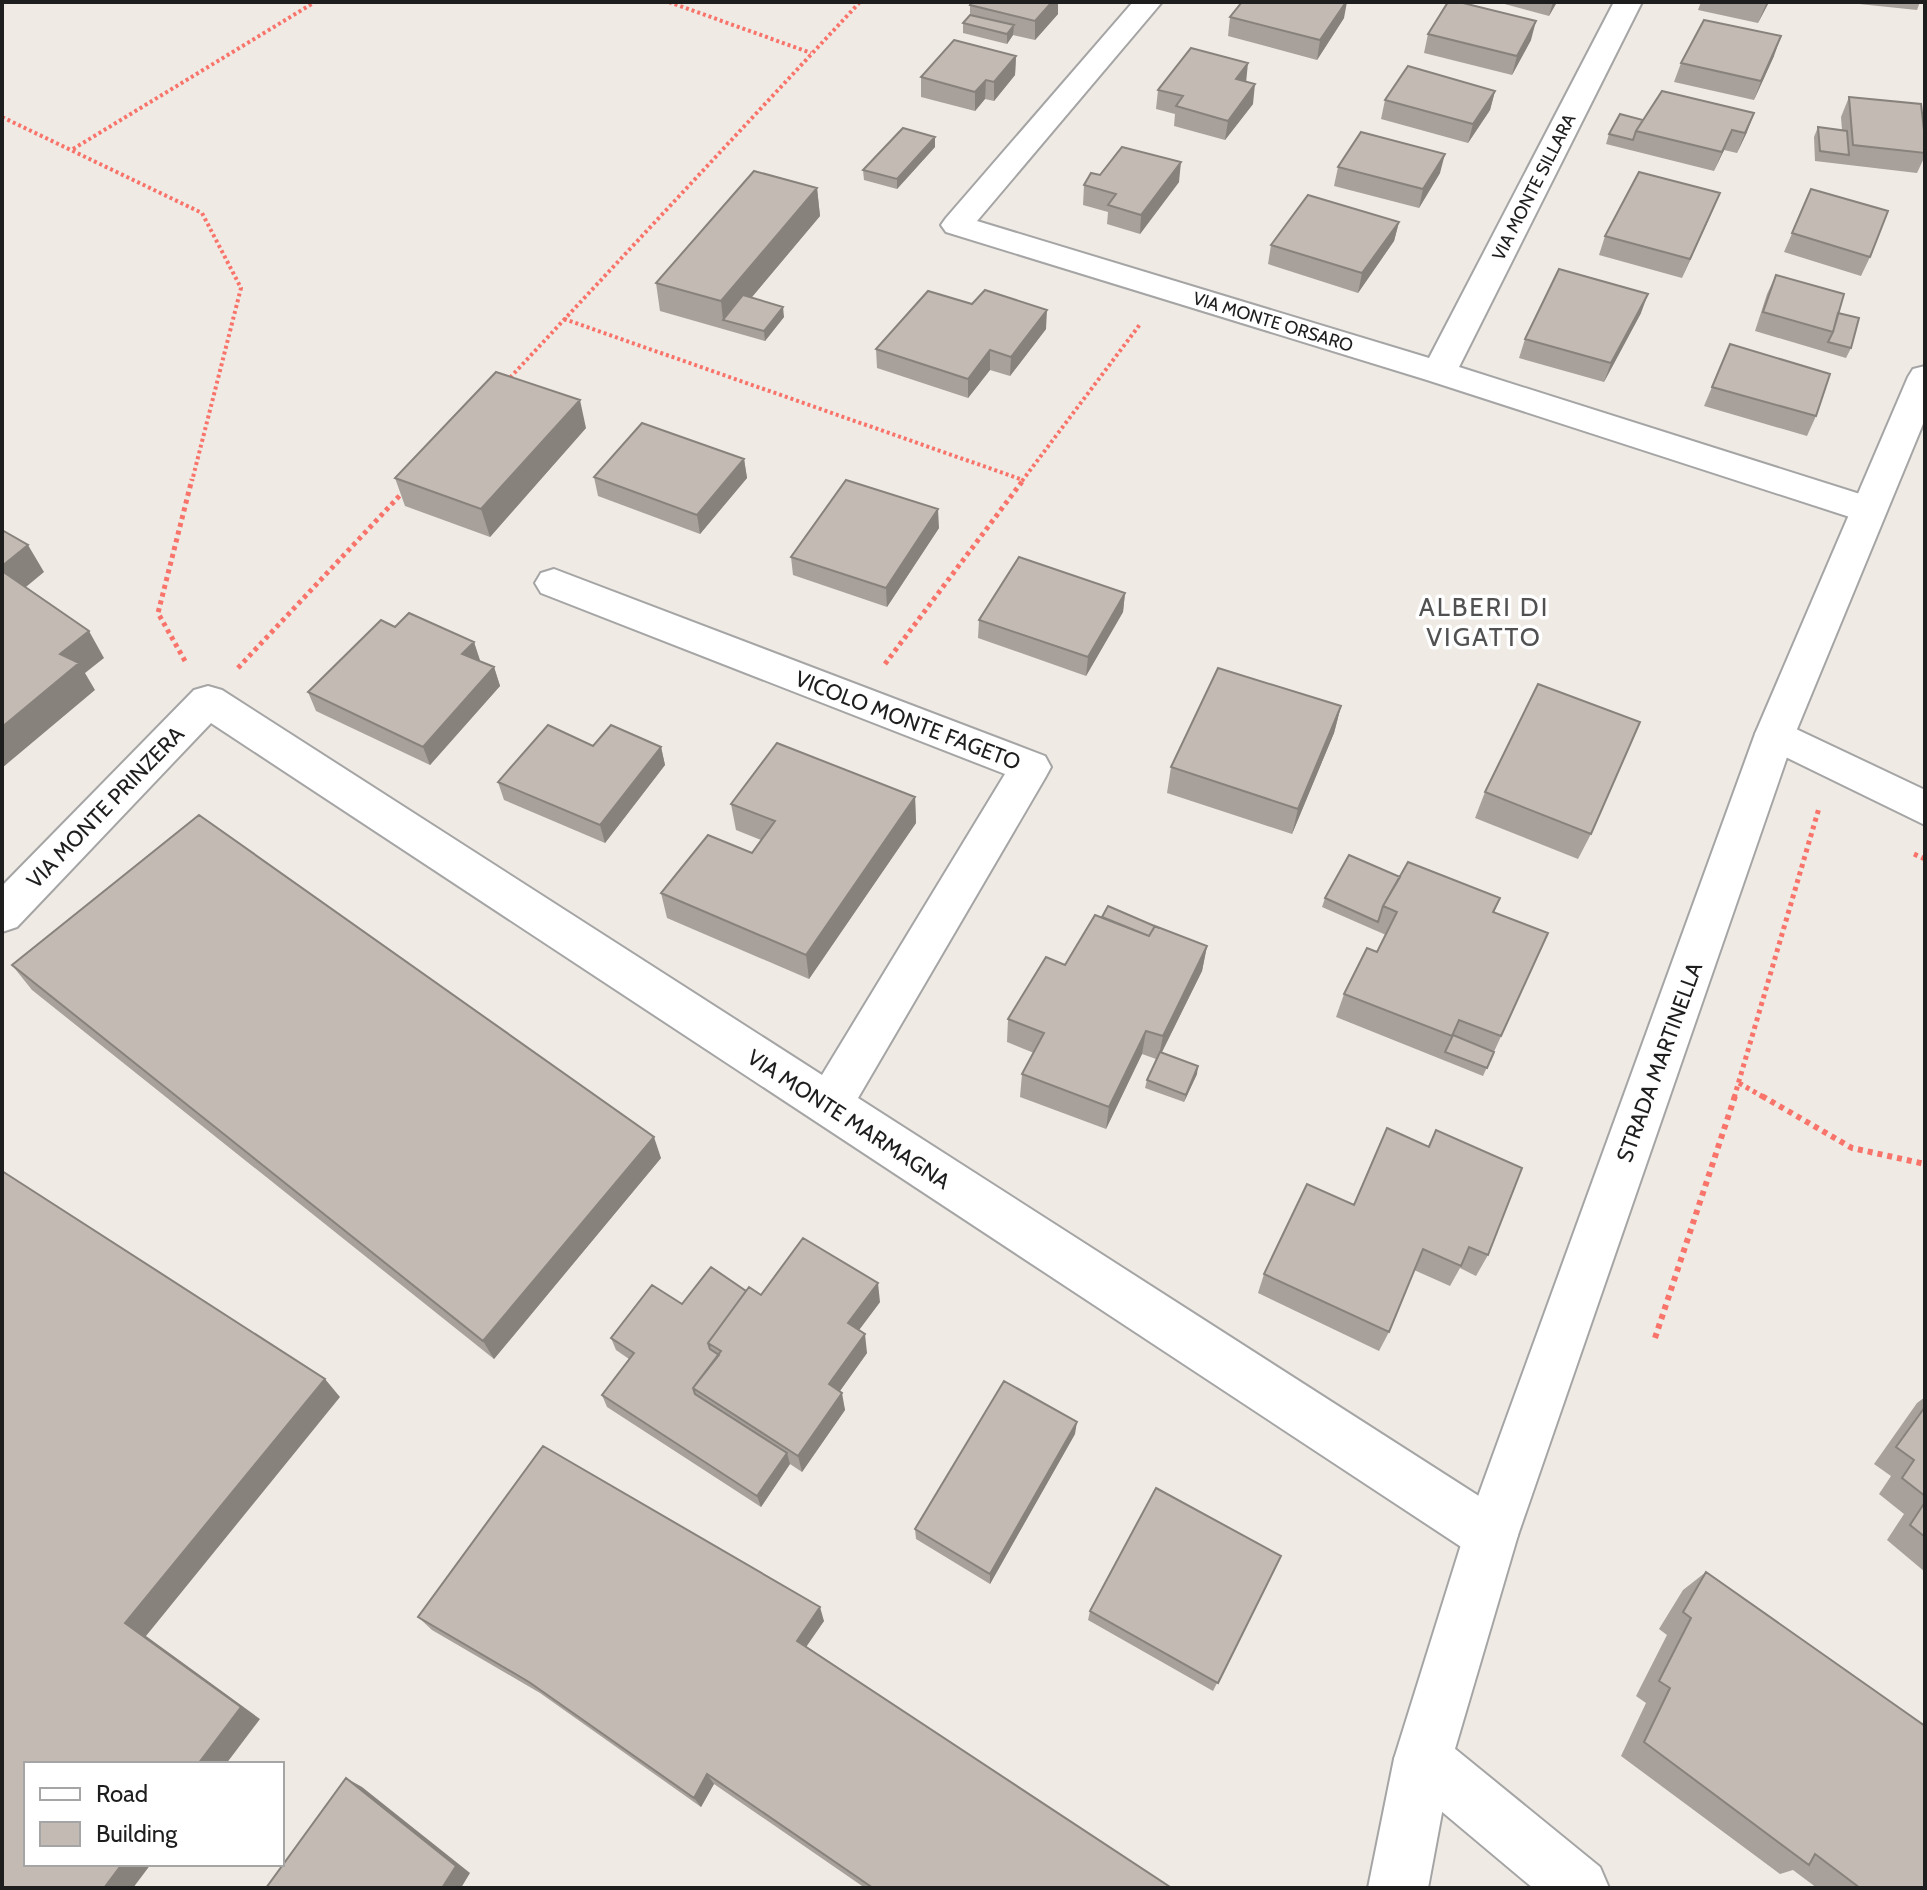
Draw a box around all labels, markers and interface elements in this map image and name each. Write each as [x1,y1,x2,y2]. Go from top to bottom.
street label: VIA MONTE SILLARA [1488,110,1580,264]
street label: VIA MONTE ORSARO [1190,287,1356,357]
district label: ALBERI DI VIGATTO [1419,591,1549,653]
street label: VICOLO MONTE FAGETO [791,665,1024,776]
street label: VIA MONTE PRINZERA [21,720,190,894]
street label: STRADA MARTINELLA [1611,958,1708,1166]
street label: VIA MONTE MARMAGNA [742,1044,956,1195]
legend [24,1762,284,1866]
text: Road [96,1779,148,1808]
text: Building [96,1819,178,1848]

